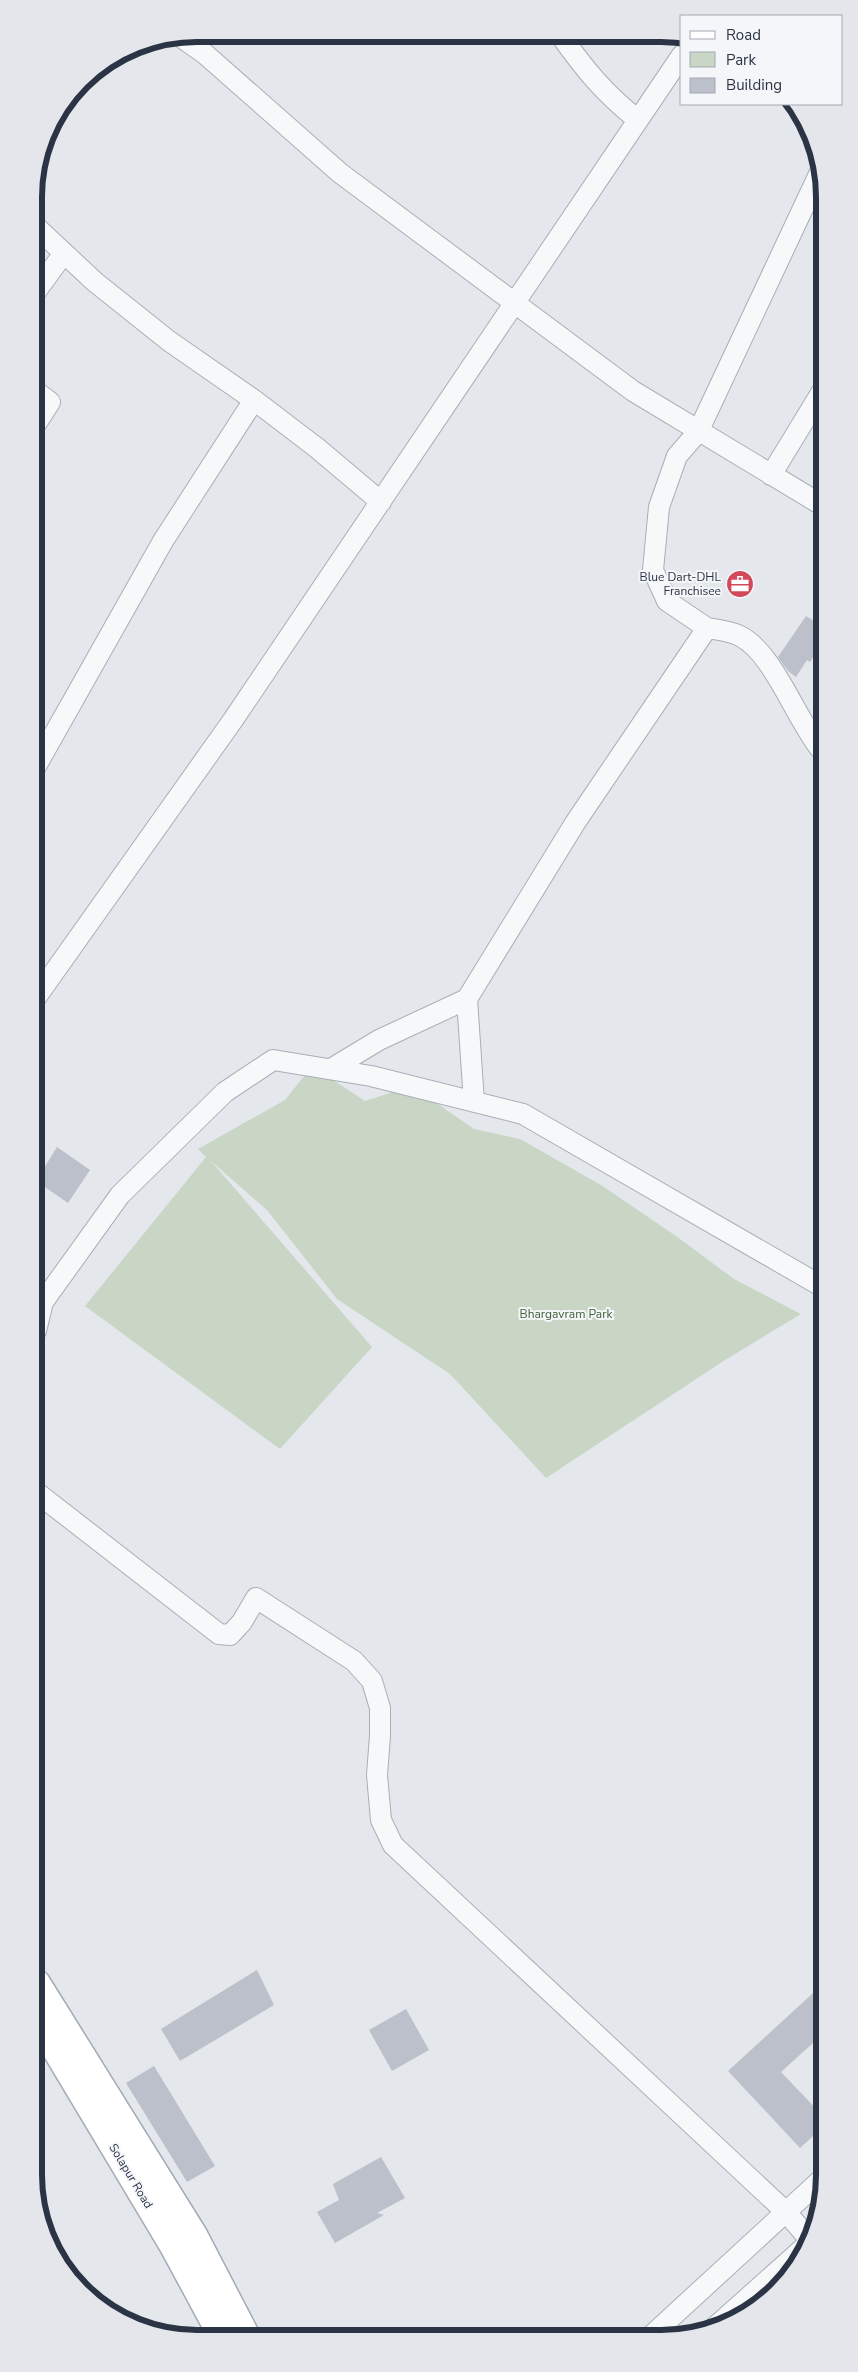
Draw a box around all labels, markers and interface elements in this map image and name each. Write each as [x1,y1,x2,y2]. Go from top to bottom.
legend [680,15,843,105]
text: Road [726,25,761,45]
text: Park [726,50,756,70]
text: Building [726,75,782,95]
place label: Blue Dart-DHL Franchisee [640,569,721,599]
office icon: Blue Dart-DHL Franchisee [725,569,755,599]
park label: Bhargavram Park [520,1306,613,1322]
street label: Solapur Road [105,2141,157,2211]

